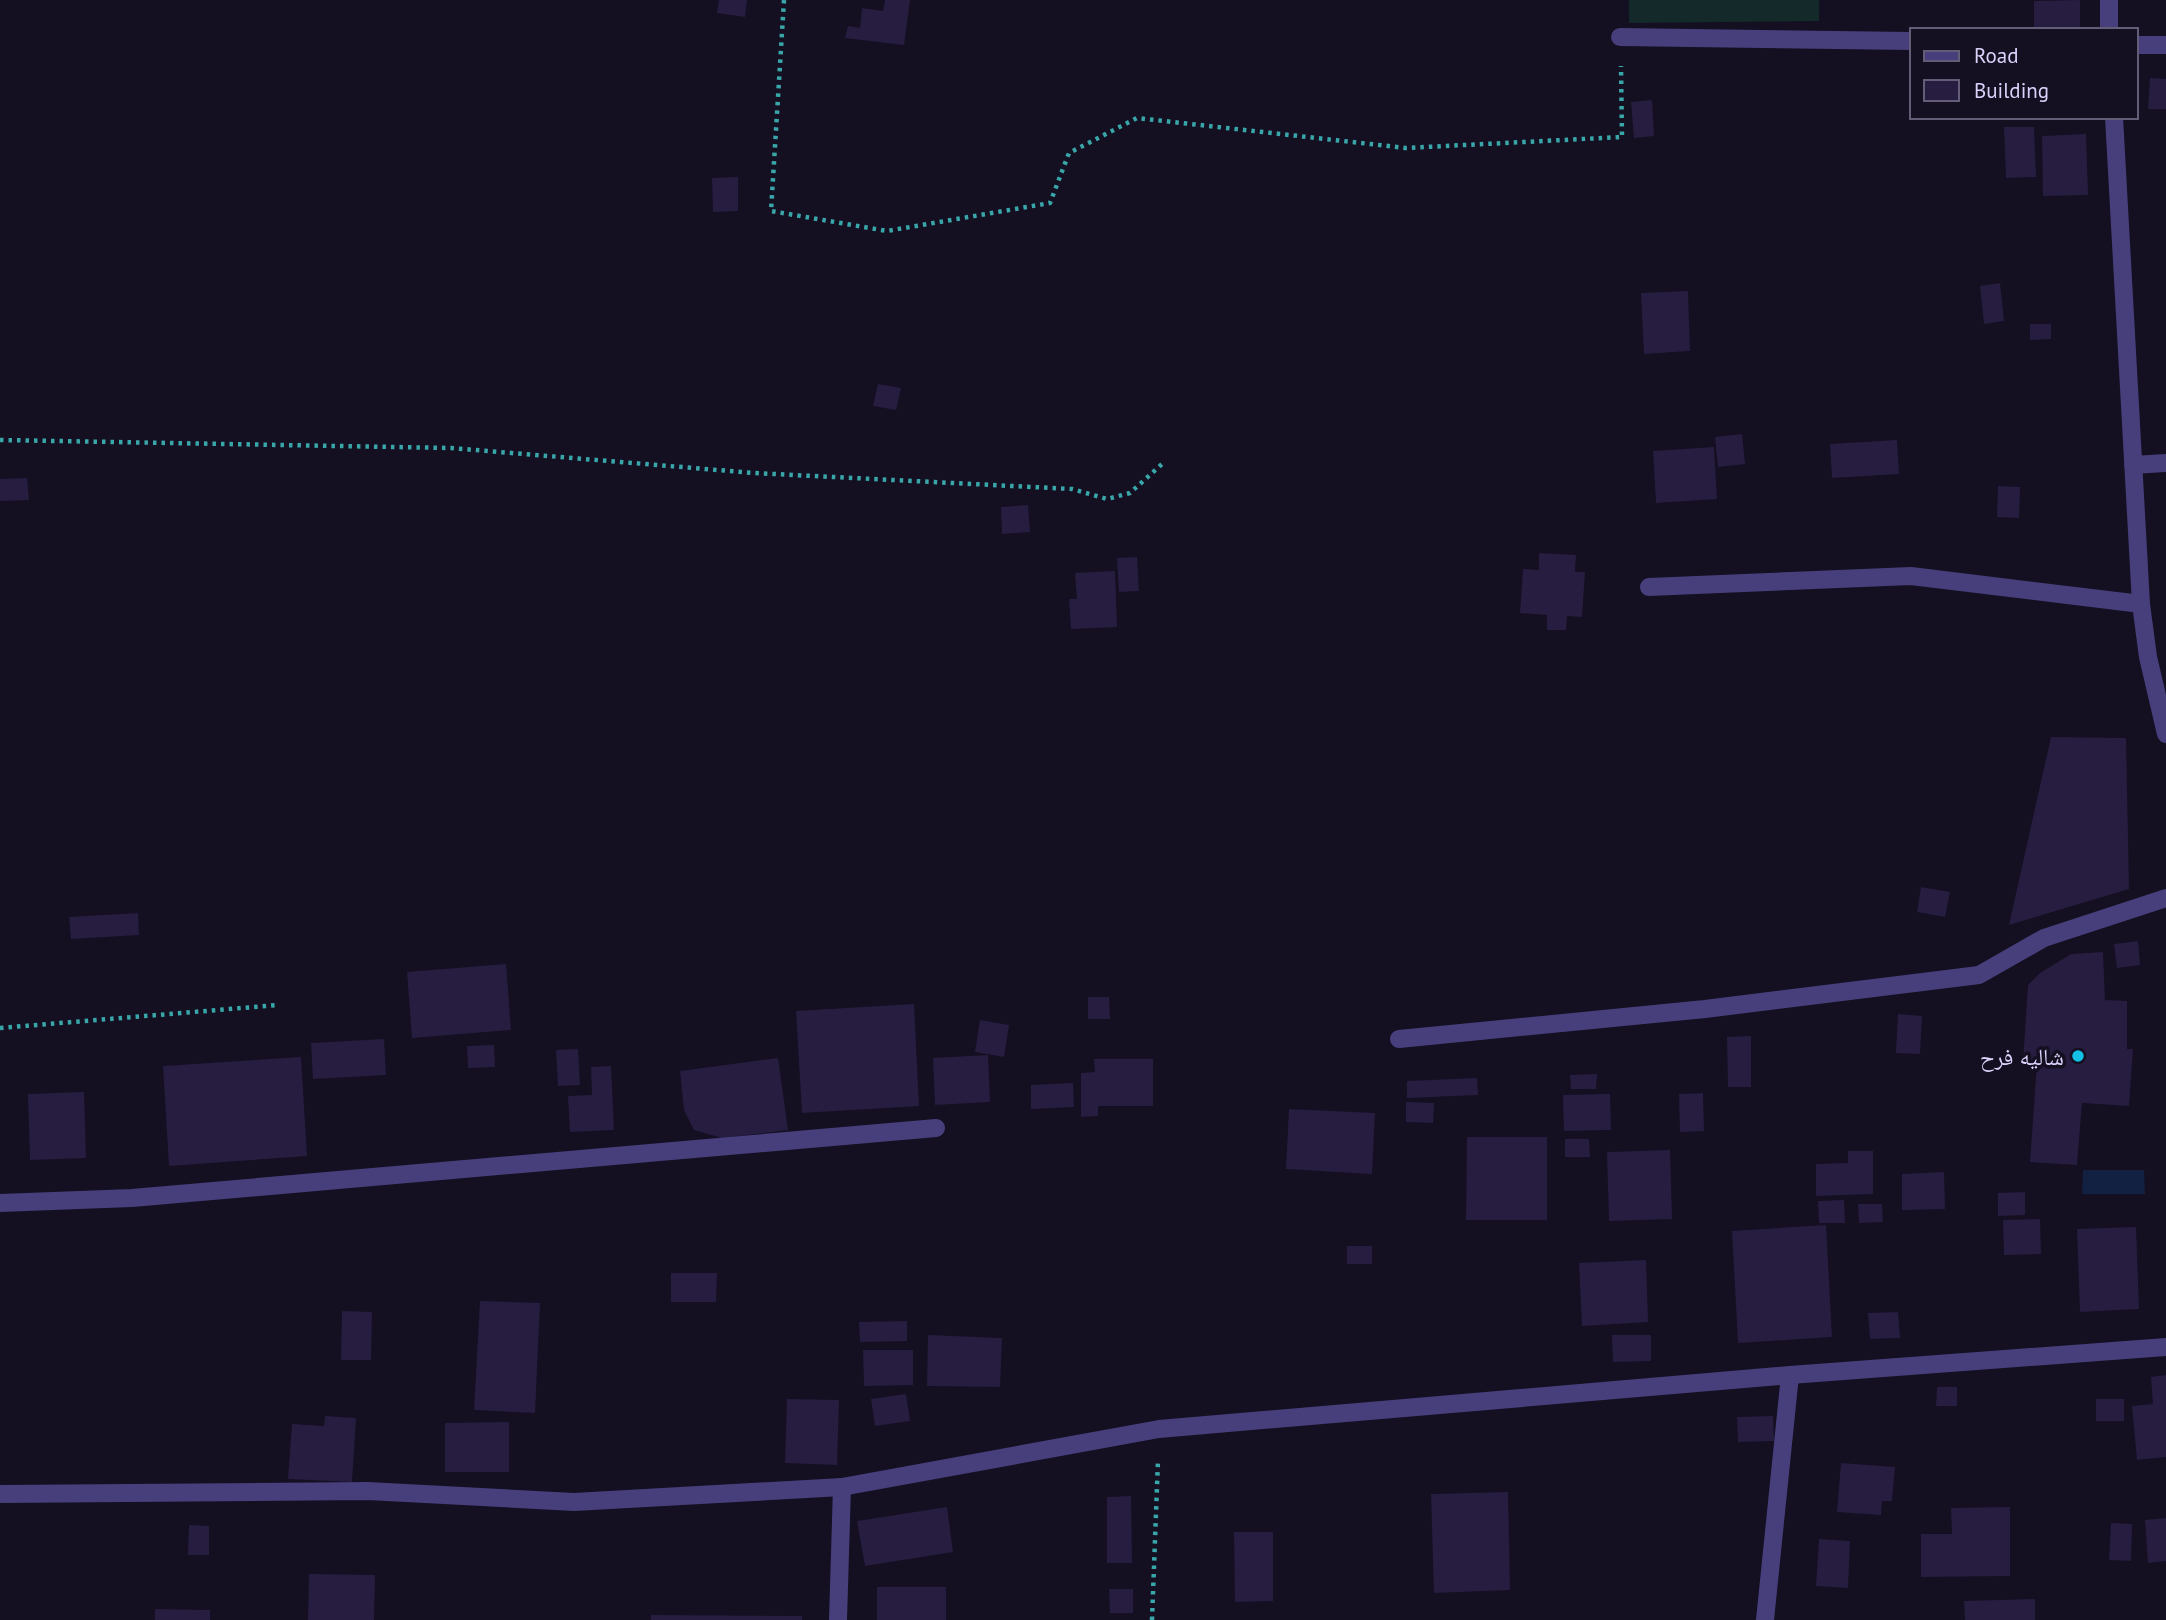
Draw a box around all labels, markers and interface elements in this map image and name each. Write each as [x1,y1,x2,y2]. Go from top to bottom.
legend [1910,28,2138,119]
text: Road [1974,42,2018,69]
text: Building [1974,77,2049,104]
place label: شاليه فرح [1980,1042,2064,1072]
marker: شاليه فرح [2070,1048,2086,1064]

